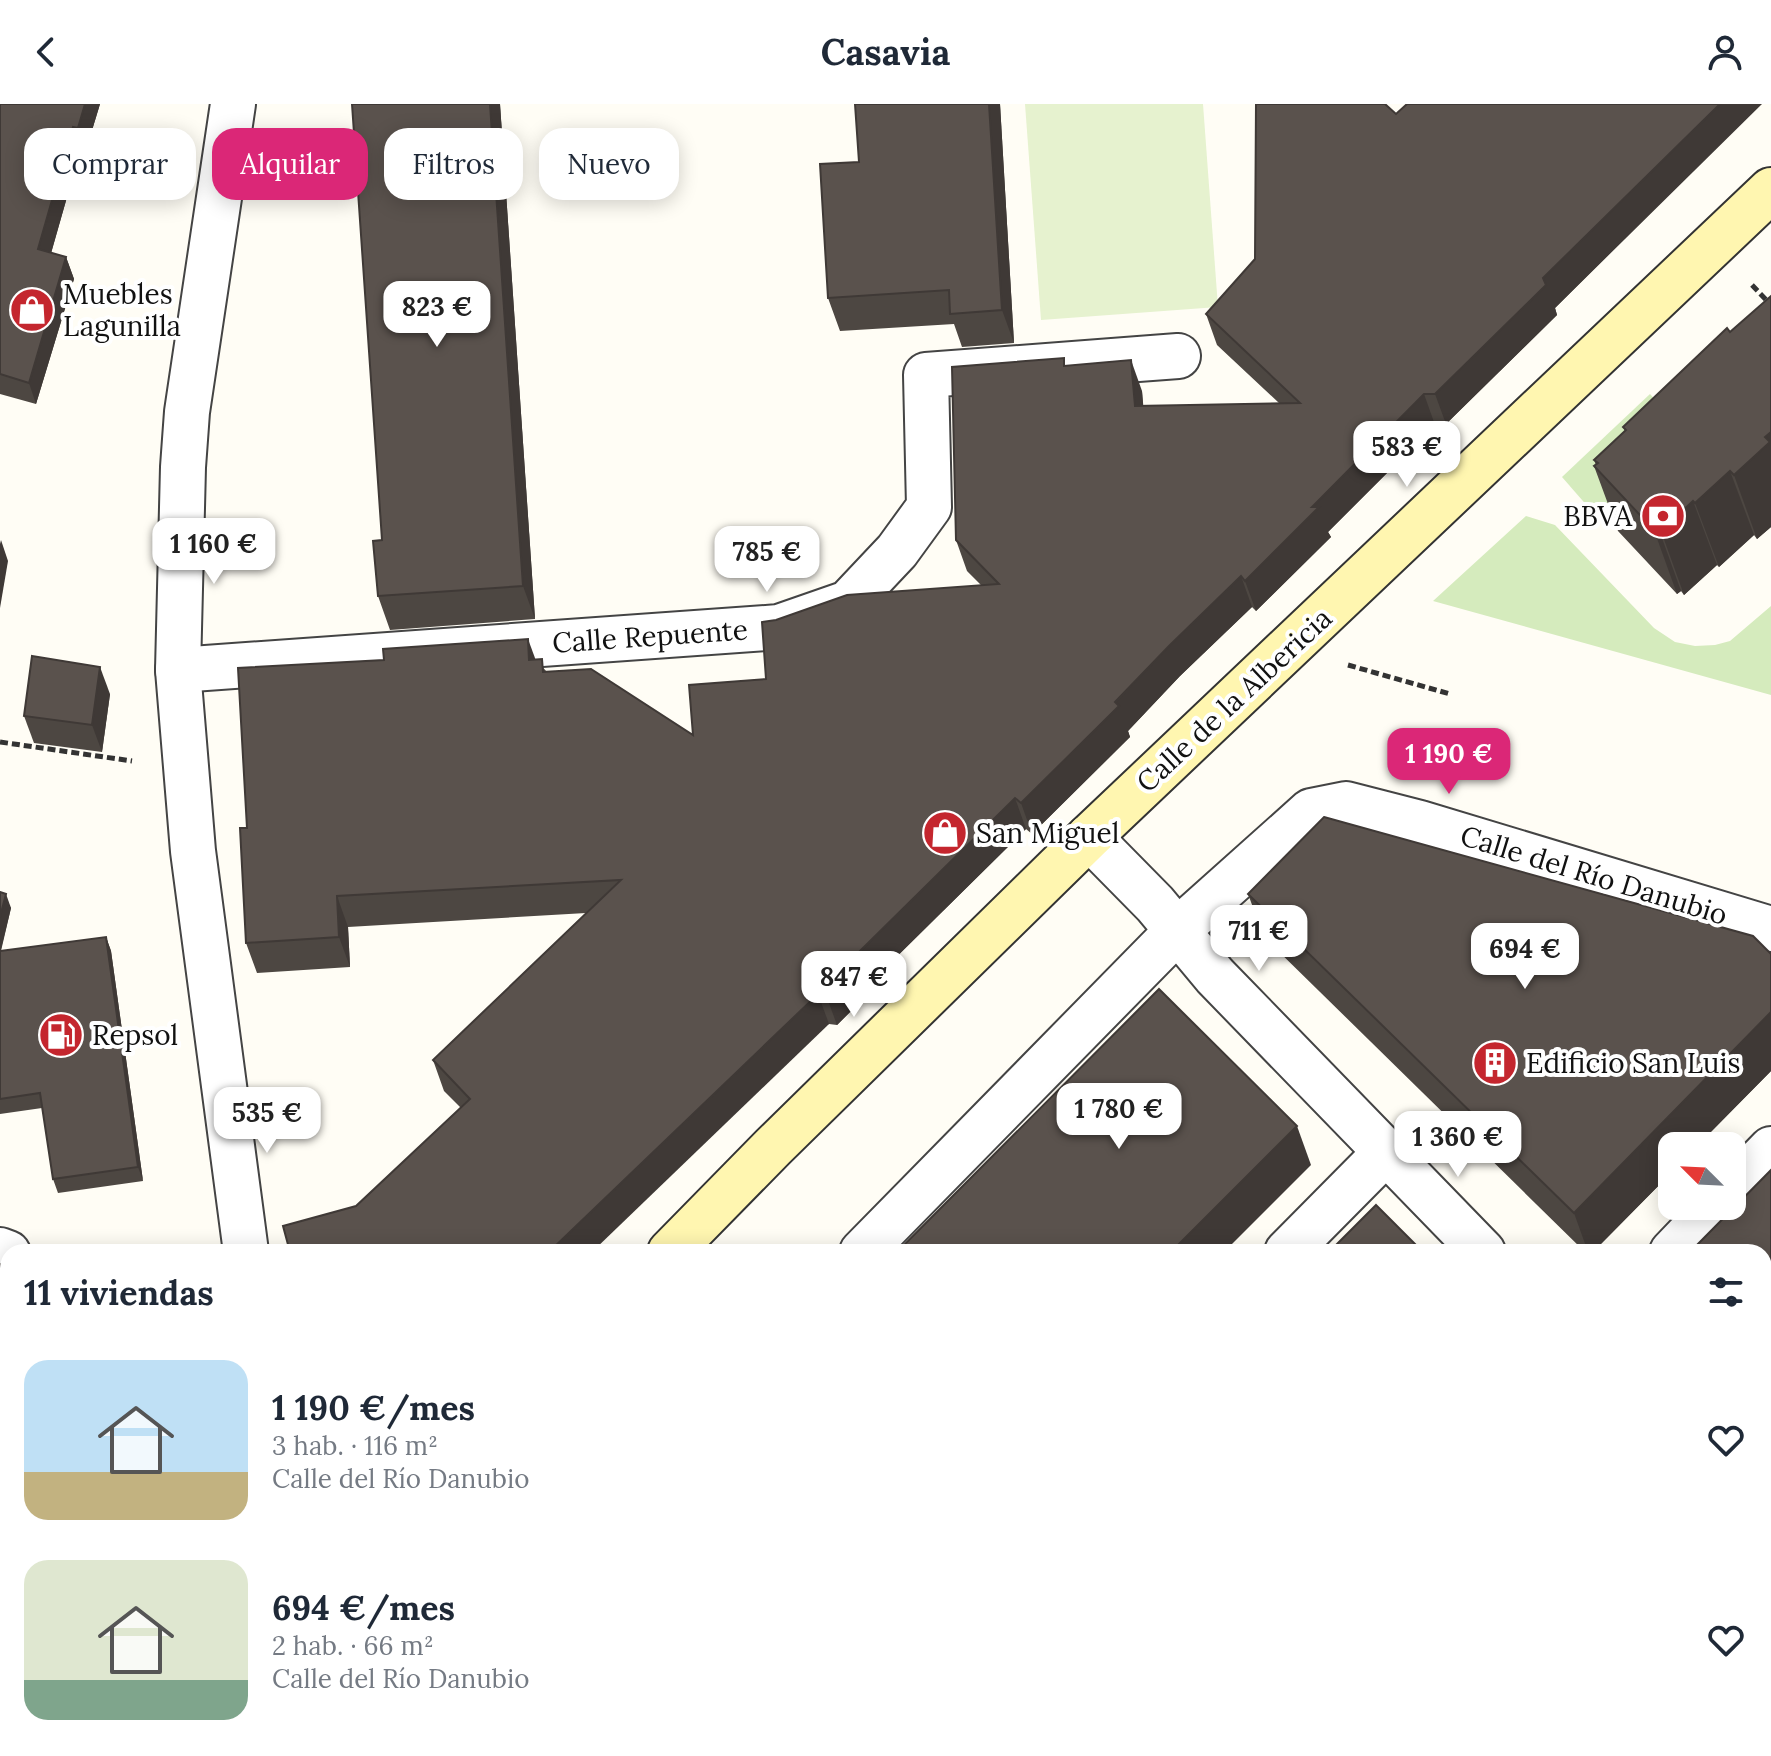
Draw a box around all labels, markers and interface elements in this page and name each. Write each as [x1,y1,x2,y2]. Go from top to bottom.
text: Casavia [821,29,950,75]
icon: back [24,30,68,74]
icon: person [1703,30,1747,74]
chip: Comprar [24,128,196,200]
chip: Alquilar [212,128,368,200]
chip: Filtros [384,128,523,200]
chip: Nuevo [539,128,679,200]
place label: Muebles Lagunilla [63,276,181,344]
pin: 823 € [381,281,493,349]
shop icon: Muebles Lagunilla [8,286,56,334]
text: 823 € [401,290,473,323]
pin: 583 € [1351,421,1463,489]
text: 583 € [1371,430,1443,463]
bank icon: BBVA [1639,492,1687,540]
place label: BBVA [1563,498,1632,534]
pin: 1 160 € [140,518,288,586]
pin: 785 € [711,526,823,594]
text: 1 160 € [170,527,258,560]
text: 785 € [733,535,801,568]
street label: Calle de la Albericia [1129,600,1339,800]
street label: Calle Repuente [551,611,749,661]
pin: 1 190 € [1375,728,1523,796]
text: 1 190 € [1405,737,1493,770]
shop icon: San Miguel [921,809,969,857]
place label: San Miguel [976,815,1119,851]
street label: Calle del Río Danubio [1456,817,1732,933]
pin: 711 € [1203,905,1315,973]
text: 711 € [1228,914,1290,947]
pin: 694 € [1469,923,1581,991]
text: 694 € [1489,932,1561,965]
pin: 847 € [798,951,910,1019]
text: 847 € [819,960,889,993]
fuel station icon: Repsol [37,1011,85,1059]
place label: Repsol [92,1017,178,1053]
building icon: Edificio San Luis [1471,1039,1519,1087]
place label: Edificio San Luis [1526,1045,1740,1081]
pin: 1 780 € [1045,1083,1193,1151]
pin: 535 € [211,1087,323,1155]
text: 1 780 € [1075,1092,1163,1125]
text: 535 € [232,1096,302,1129]
pin: 1 360 € [1384,1111,1532,1179]
text: 1 360 € [1412,1120,1504,1153]
north arrow [1658,1132,1746,1220]
map controls [1658,1132,1746,1220]
icon: filters [1704,1270,1748,1314]
text: 11 viviendas [24,1271,214,1314]
text: 1 190 €/mes [272,1386,475,1429]
icon: home [88,1392,184,1488]
icon: heart [1704,1418,1748,1462]
text: 3 hab. · 116 m² [272,1429,438,1462]
text: Calle del Río Danubio [272,1462,530,1495]
text: 694 €/mes [272,1586,455,1629]
icon: home [88,1592,184,1688]
icon: heart [1704,1618,1748,1662]
text: 2 hab. · 66 m² [272,1629,434,1662]
text: Calle del Río Danubio [272,1662,530,1695]

